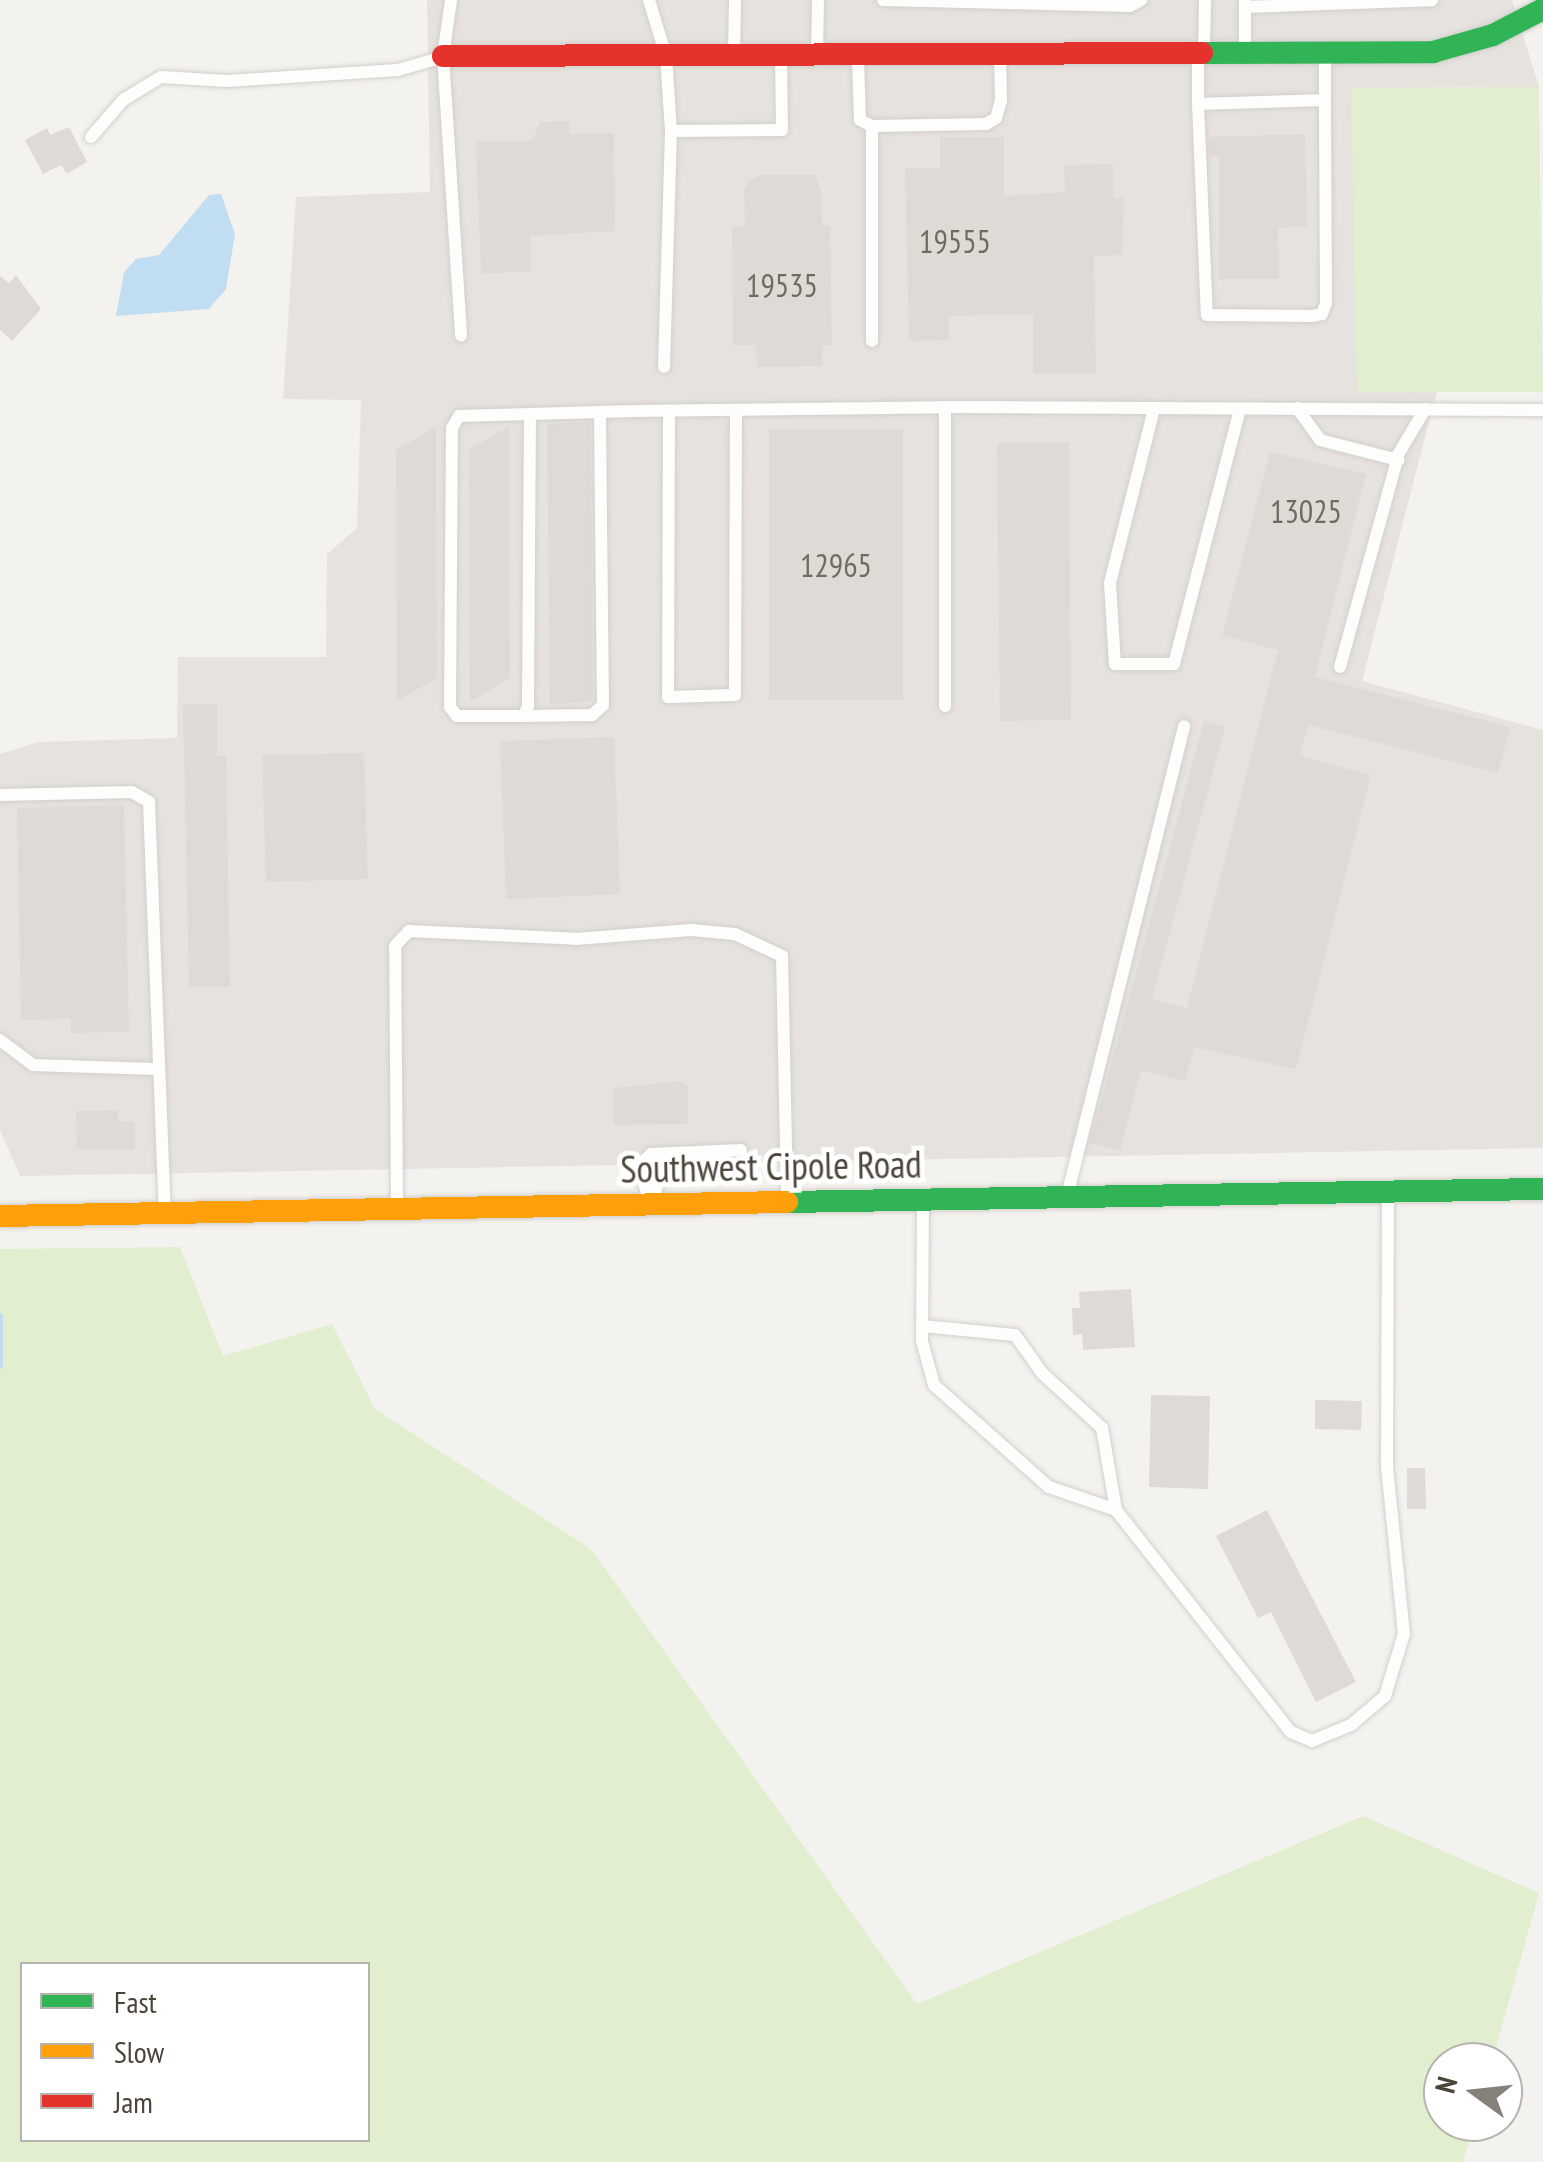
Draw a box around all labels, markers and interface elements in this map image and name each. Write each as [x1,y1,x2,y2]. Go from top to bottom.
house number: 19555 [919,222,991,260]
house number: 19535 [746,266,818,304]
house number: 13025 [1270,492,1342,530]
house number: 12965 [800,546,872,584]
street label: Southwest Cipole Road [620,1141,922,1191]
legend [20,1962,370,2142]
text: Fast [114,1982,157,2021]
text: Slow [114,2032,164,2071]
north arrow [1423,2042,1523,2142]
text: N [1426,2073,1465,2097]
text: Jam [114,2082,153,2121]

